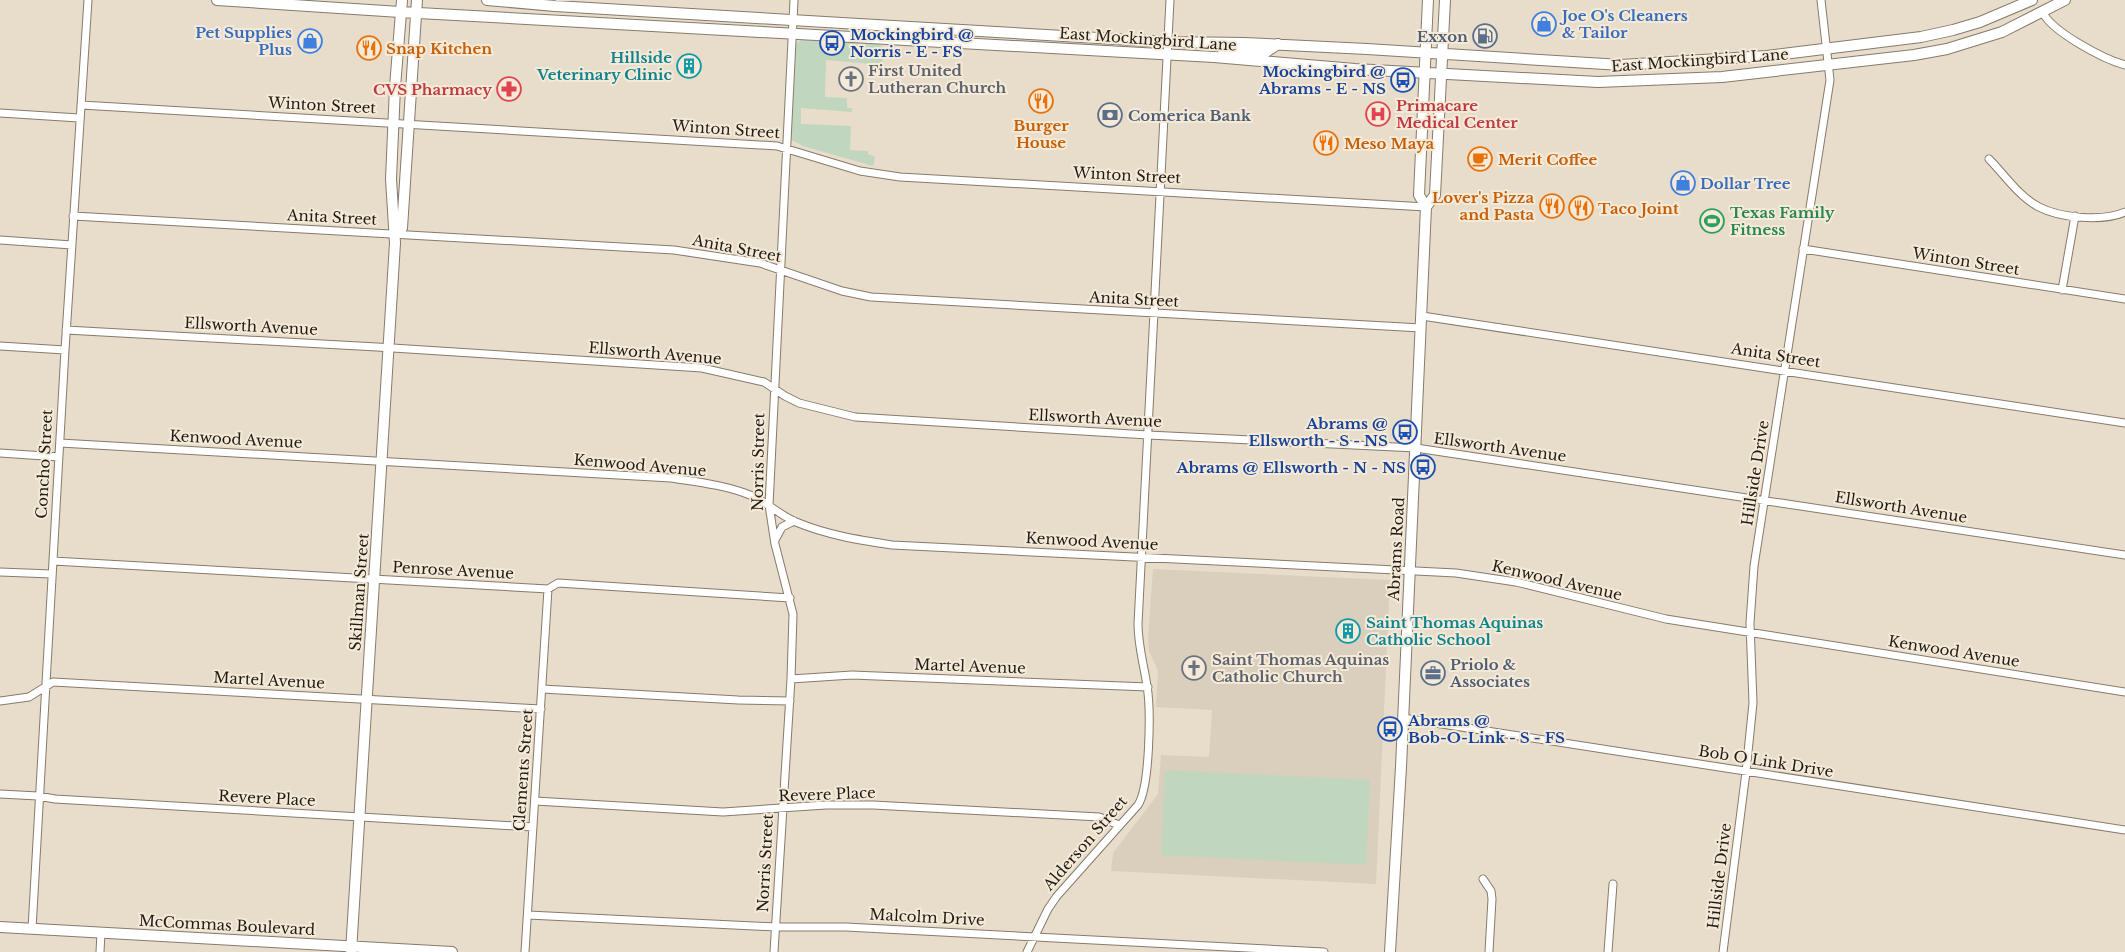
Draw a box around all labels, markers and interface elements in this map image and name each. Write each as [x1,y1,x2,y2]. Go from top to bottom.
place label: Joe O's Cleaners & Tailor [1559,6,1688,42]
shop icon: Joe O's Cleaners & Tailor [1531,11,1557,37]
place label: Pet Supplies Plus [195,23,292,59]
street label: East Mockingbird Lane [1059,23,1237,55]
fuel station icon: Exxon [1472,23,1498,49]
place label: Mockingbird @ Norris - E - FS [850,25,974,61]
place label: Exxon [1417,27,1468,46]
shop icon: Pet Supplies Plus [297,28,323,54]
bus stop icon: Mockingbird @ Norris - E - FS [819,30,845,56]
restaurant icon: Snap Kitchen [356,35,382,61]
place label: Snap Kitchen [386,39,492,58]
street label: East Mockingbird Lane [1611,44,1789,76]
place label: Hillside Veterinary Clinic [536,48,673,84]
building icon: Hillside Veterinary Clinic [676,53,702,79]
place label: First United Lutheran Church [868,61,1007,97]
place label: Mockingbird @ Abrams - E - NS [1258,62,1386,98]
church icon: First United Lutheran Church [838,66,864,92]
bus stop icon: Mockingbird @ Abrams - E - NS [1390,67,1416,93]
pharmacy icon: CVS Pharmacy [496,76,522,102]
place label: CVS Pharmacy [373,80,492,99]
restaurant icon: Burger House [1028,88,1054,114]
street label: Winton Street [266,93,377,117]
place label: Primacare Medical Center [1396,96,1518,132]
hospital icon: Primacare Medical Center [1365,101,1391,127]
bank icon: Comerica Bank [1097,102,1123,128]
place label: Comerica Bank [1128,106,1252,125]
street label: Winton Street [670,116,781,142]
place label: Burger House [1013,116,1069,152]
restaurant icon: Meso Maya [1313,130,1339,156]
place label: Meso Maya [1344,134,1434,153]
cafe icon: Merit Coffee [1467,146,1493,172]
place label: Merit Coffee [1498,150,1598,169]
street label: Winton Street [1071,163,1182,187]
shop icon: Dollar Tree [1670,170,1696,196]
place label: Dollar Tree [1700,174,1791,193]
place label: Lover's Pizza and Pasta [1432,188,1534,224]
restaurant icon: Lover's Pizza and Pasta [1539,193,1565,219]
restaurant icon: Taco Joint [1568,195,1594,221]
place label: Taco Joint [1598,199,1679,218]
place label: Texas Family Fitness [1730,203,1835,239]
street label: Anita Street [285,205,378,229]
sports icon: Texas Family Fitness [1699,208,1725,234]
street label: Anita Street [690,230,783,266]
street label: Winton Street [1910,243,2021,279]
street label: Anita Street [1087,287,1180,311]
street label: Ellsworth Avenue [184,313,318,339]
street label: Ellsworth Avenue [588,338,722,368]
street label: Anita Street [1729,338,1822,371]
street label: Ellsworth Avenue [1028,405,1162,431]
street label: Concho Street [32,408,56,519]
street label: Norris Street [748,412,768,511]
place label: Abrams @ Ellsworth - S - NS [1249,414,1388,450]
bus stop icon: Abrams @ Ellsworth - S - NS [1392,419,1418,445]
street label: Hillside Drive [1737,419,1773,527]
street label: Kenwood Avenue [169,426,303,452]
street label: Ellsworth Avenue [1432,428,1568,466]
street label: Kenwood Avenue [573,450,707,480]
bus stop icon: Abrams @ Ellsworth - N - NS [1410,454,1436,480]
place label: Abrams @ Ellsworth - N - NS [1176,458,1406,477]
street label: Ellsworth Avenue [1834,487,1968,527]
street label: Abrams Road [1384,497,1408,602]
street label: Kenwood Avenue [1025,528,1159,554]
street label: Skillman Street [345,532,373,651]
street label: Kenwood Avenue [1490,556,1624,604]
street label: Penrose Avenue [392,557,514,583]
place label: Saint Thomas Aquinas Catholic School [1366,613,1543,649]
building icon: Saint Thomas Aquinas Catholic School [1335,618,1361,644]
street label: Kenwood Avenue [1887,631,2021,671]
place label: Saint Thomas Aquinas Catholic Church [1212,650,1389,686]
street label: Martel Avenue [914,655,1026,677]
church icon: Saint Thomas Aquinas Catholic Church [1181,655,1207,681]
place label: Priolo & Associates [1449,655,1530,691]
office icon: Priolo & Associates [1420,660,1446,686]
street label: Martel Avenue [213,668,325,692]
street label: Clements Street [509,708,537,832]
place label: Abrams @ Bob-O-Link - S - FS [1407,711,1565,747]
bus stop icon: Abrams @ Bob-O-Link - S - FS [1377,716,1403,742]
street label: Bob O Link Drive [1697,741,1835,781]
street label: Revere Place [778,783,876,805]
street label: Revere Place [218,786,316,810]
street label: Alderson Street [1038,792,1131,895]
street label: Norris Street [753,813,777,913]
street label: Hillside Drive [1703,822,1735,930]
street label: Malcolm Drive [869,904,985,930]
street label: McCommas Boulevard [138,911,316,939]

